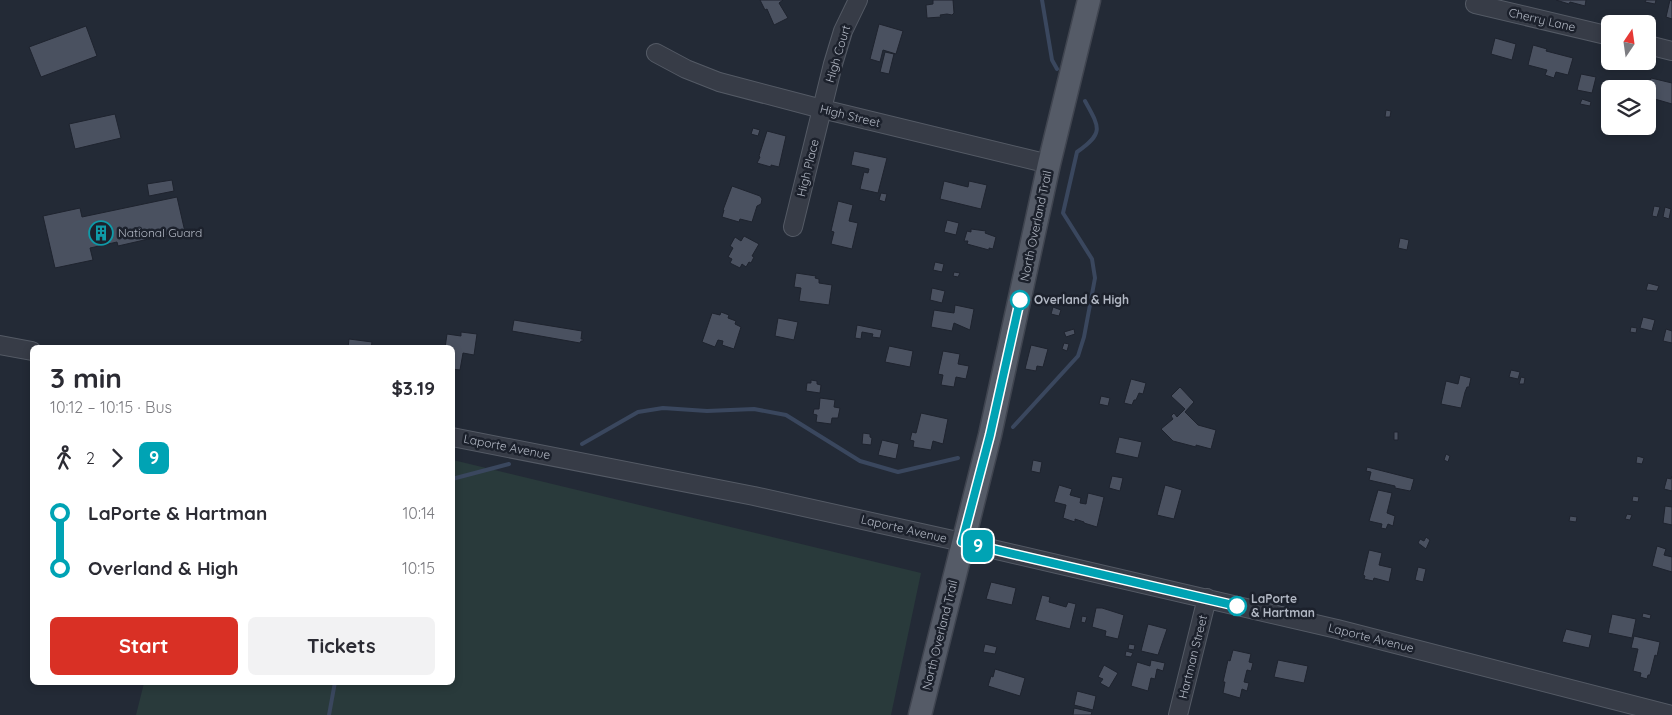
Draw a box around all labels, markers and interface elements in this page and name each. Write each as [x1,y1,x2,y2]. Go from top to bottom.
street label: Cherry Lane [1507,5,1577,35]
north arrow [1601,15,1656,70]
map controls [1601,15,1656,135]
street label: High Court [822,23,853,84]
button: layers [1601,80,1656,135]
street label: High Street [818,101,882,130]
street label: High Place [793,137,822,198]
street label: North Overland Trail [1016,169,1055,283]
building icon: National Guard [88,220,114,246]
place label: National Guard [118,225,202,240]
marker: Overland & High [1010,290,1030,310]
place label: Overland & High [1034,292,1129,307]
text: 3 min [50,360,122,395]
text: $3.19 [391,376,435,400]
text: 10:12 – 10:15 · Bus [50,397,172,417]
street label: Laporte Avenue [463,431,552,462]
icon: walk [50,444,78,472]
icon: forward [103,444,131,472]
text: 9 [149,446,159,469]
text: 2 [86,448,95,468]
text: LaPorte & Hartman [88,501,267,525]
text: 10:14 [402,503,435,523]
street label: Laporte Avenue [860,511,949,546]
line badge: 9 [962,530,994,562]
text: 9 [973,534,983,557]
text: Overland & High [88,556,238,580]
text: 10:15 [402,558,435,578]
street label: North Overland Trail [919,578,960,691]
place label: LaPorte & Hartman [1251,591,1315,620]
marker: LaPorte & Hartman [1227,596,1247,616]
street label: Hartman Street [1175,613,1210,700]
button: Start [50,617,238,675]
button: Tickets [248,617,435,675]
street label: Laporte Avenue [1327,620,1416,655]

